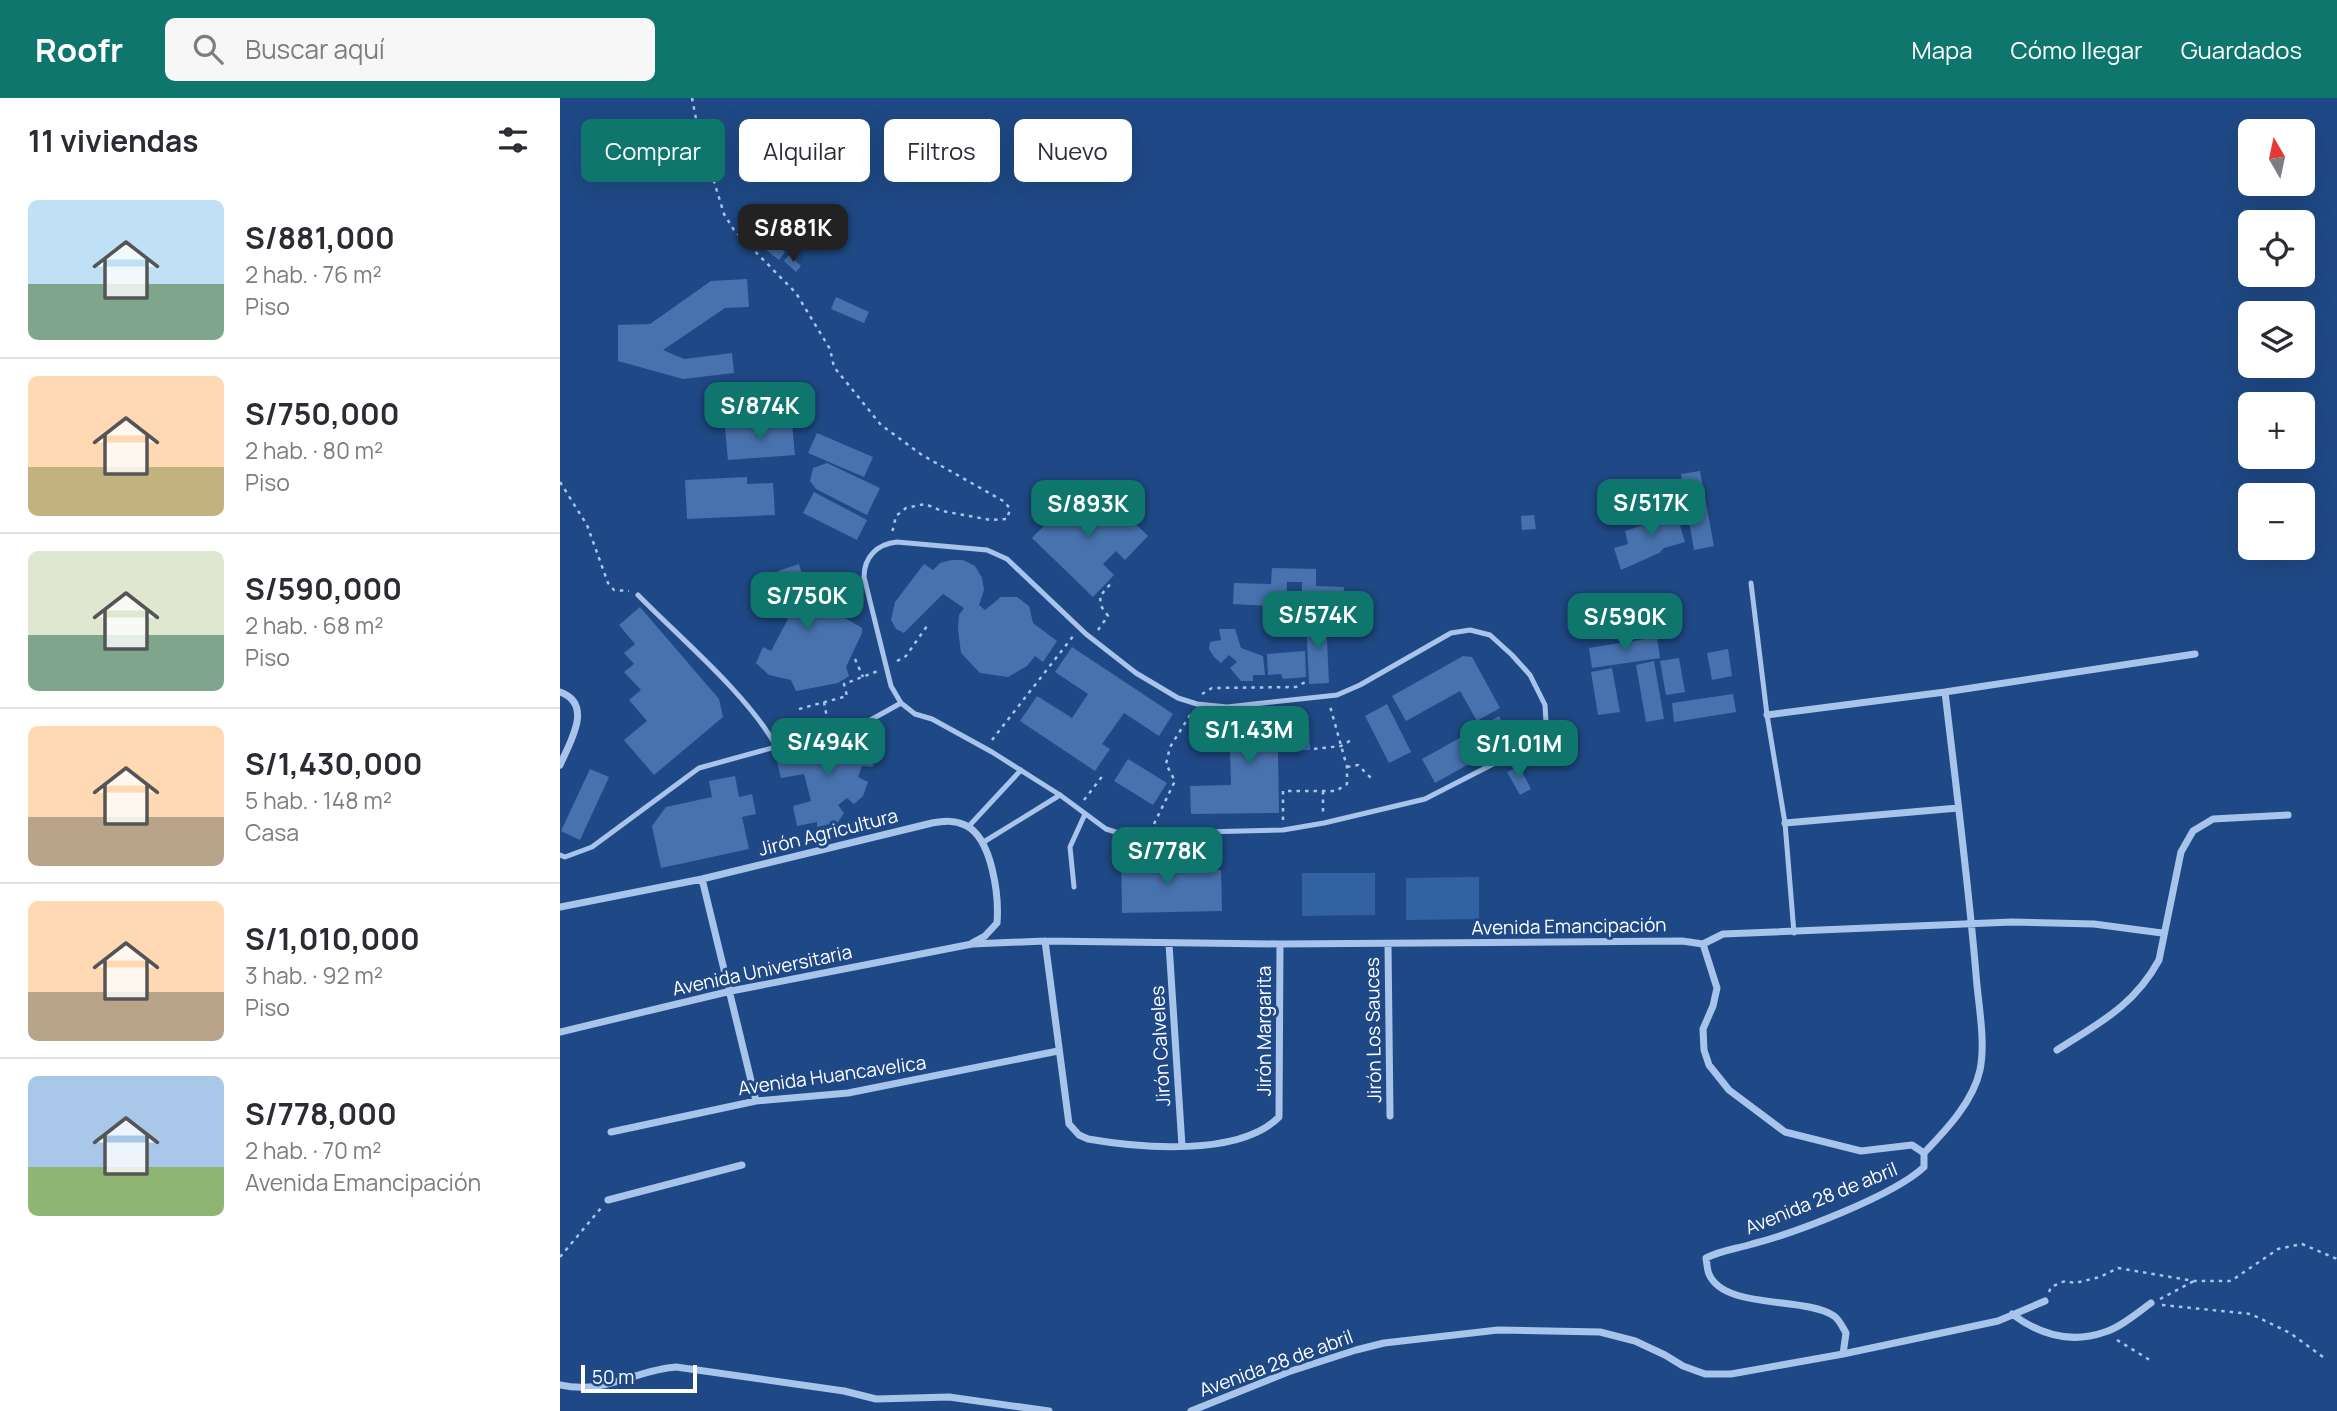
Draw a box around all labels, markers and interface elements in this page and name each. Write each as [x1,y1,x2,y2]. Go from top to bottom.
search box [165,18,655,81]
text: Roofr [35,27,123,72]
icon: search [189,30,227,68]
text: Buscar aquí [245,31,385,67]
text: Mapa [1912,33,1973,66]
text: Cómo llegar [2011,33,2143,66]
text: Guardados [2181,33,2302,66]
chip: Comprar [581,119,725,182]
chip: Alquilar [739,119,870,182]
chip: Filtros [884,119,1000,182]
chip: Nuevo [1014,119,1132,182]
north arrow [2238,119,2315,196]
map controls [2238,119,2315,560]
text: 11 viviendas [28,120,198,161]
icon: filters [494,121,532,159]
pin: S/881K [736,204,850,264]
button: locate [2238,210,2315,287]
text: S/881K [754,211,832,243]
text: S/881,000 [245,217,395,258]
icon: home [84,228,168,312]
text: 2 hab. · 76 m² [245,258,382,290]
text: Piso [245,290,290,322]
button: layers [2238,301,2315,378]
pin: S/874K [703,382,817,442]
text: S/874K [720,389,800,421]
button: + [2238,392,2315,469]
text: S/750,000 [245,393,399,434]
icon: home [84,404,168,488]
text: 2 hab. · 80 m² [245,434,383,466]
text: Piso [245,466,290,498]
pin: S/893K [1031,480,1145,540]
pin: S/517K [1594,480,1708,539]
button: − [2238,483,2315,560]
text: S/517K [1613,486,1689,518]
text: S/893K [1047,487,1129,519]
text: S/590,000 [245,568,402,609]
pin: S/750K [750,573,864,632]
icon: home [84,579,168,663]
text: S/750K [767,579,847,611]
pin: S/574K [1261,592,1375,651]
pin: S/590K [1568,594,1682,653]
text: S/574K [1279,598,1357,630]
text: S/590K [1584,600,1666,632]
text: 2 hab. · 68 m² [245,609,383,641]
text: Piso [245,641,290,673]
pin: S/1.43M [1184,706,1314,766]
text: S/1.43M [1205,713,1293,745]
pin: S/494K [771,718,885,778]
pin: S/1.01M [1454,720,1584,780]
text: S/494K [787,725,869,757]
text: S/1.01M [1476,727,1562,759]
text: S/1,430,000 [245,743,423,784]
icon: home [84,754,168,838]
text: 5 hab. · 148 m² [245,784,392,816]
street label: Jirón Agricultura [755,802,901,862]
text: Casa [245,816,299,848]
pin: S/778K [1110,828,1224,887]
text: S/778K [1128,834,1206,866]
street label: Avenida Emancipación [1471,911,1667,941]
text: S/1,010,000 [245,918,420,959]
icon: home [84,929,168,1013]
street label: Avenida Universitaria [670,938,854,1002]
street label: Jirón Los Sauces [1359,957,1387,1103]
text: 3 hab. · 92 m² [245,959,383,991]
street label: Jirón Margarita [1251,966,1277,1096]
street label: Jirón Calveles [1144,985,1176,1107]
text: Piso [245,991,290,1023]
street label: Avenida Huancavelica [736,1049,928,1101]
text: S/778,000 [245,1093,397,1134]
icon: home [84,1104,168,1188]
text: 2 hab. · 70 m² [245,1134,381,1166]
street label: Avenida 28 de abril [1741,1156,1901,1240]
text: Avenida Emancipación [245,1166,481,1198]
street label: Avenida 28 de abril [1195,1323,1357,1403]
scale bar [581,1362,696,1394]
text: 50 m [592,1364,634,1390]

